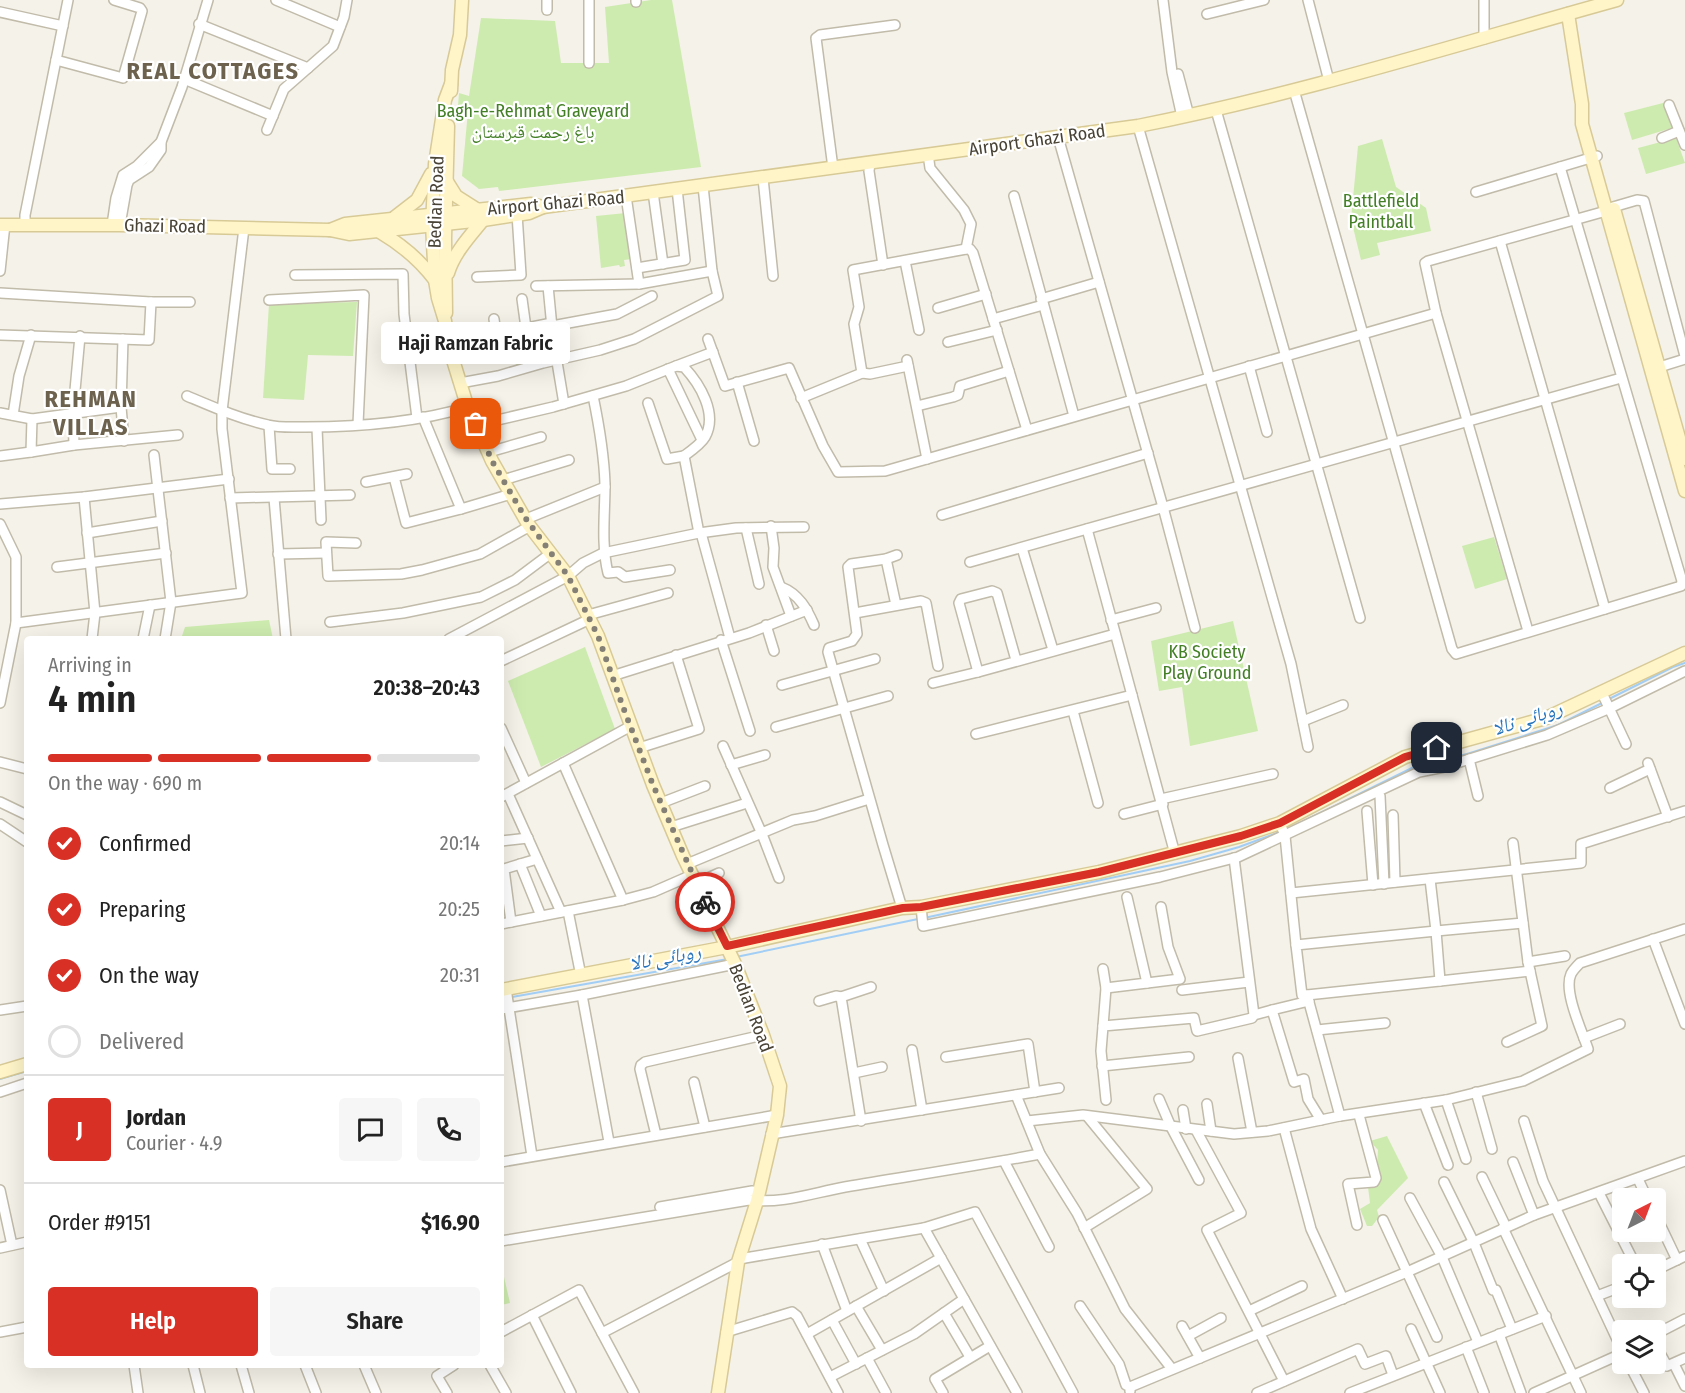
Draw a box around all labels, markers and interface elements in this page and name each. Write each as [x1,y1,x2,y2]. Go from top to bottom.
district label: REAL COTTAGES [127,57,299,85]
park label: Bagh-e-Rehmat Graveyard باغ رحمت قبرستان [437,100,629,143]
street label: Airport Ghazi Road [967,120,1107,160]
street label: Bedian Road [423,155,449,249]
street label: Airport Ghazi Road [487,186,625,220]
park label: Battlefield Paintball [1343,190,1419,233]
street label: Ghazi Road [124,214,206,238]
callout: Haji Ramzan Fabric [382,322,570,364]
text: Haji Ramzan Fabric [398,331,553,355]
district label: REHMAN VILLAS [45,385,138,441]
pin [450,398,501,449]
icon: bag [459,407,492,440]
park label: KB Society Play Ground [1163,641,1251,684]
text: Arriving in [48,653,132,677]
text: 20:38–20:43 [374,674,480,701]
text: 4 min [48,676,137,722]
water label: روہائی نالا [1489,695,1566,742]
pin [1411,722,1462,773]
icon: home [1420,731,1453,764]
text: On the way · 690 m [48,771,202,795]
icon: check [48,827,81,860]
text: Confirmed [99,830,192,857]
text: 20:14 [440,831,480,855]
courier [675,872,735,932]
icon: bike [689,886,722,919]
icon: check [48,893,81,926]
text: Preparing [99,896,185,923]
text: 20:25 [439,897,480,921]
water label: روہائی نالا [627,939,703,976]
icon: check [48,959,81,992]
street label: Bedian Road [724,961,778,1055]
text: On the way [99,962,199,989]
text: 20:31 [440,963,480,987]
text: Delivered [99,1028,184,1055]
button: chat [339,1098,402,1161]
button: phone [417,1098,480,1161]
text: Jordan [126,1104,186,1131]
text: J [76,1116,83,1143]
text: Courier · 4.9 [126,1131,222,1155]
north arrow [1612,1188,1666,1242]
map controls [1612,1188,1666,1374]
text: Order #9151 [48,1209,151,1236]
text: $16.90 [421,1209,480,1236]
button: locate [1612,1254,1666,1308]
button: Help [48,1287,258,1356]
button: Share [270,1287,480,1356]
button: layers [1612,1320,1666,1374]

